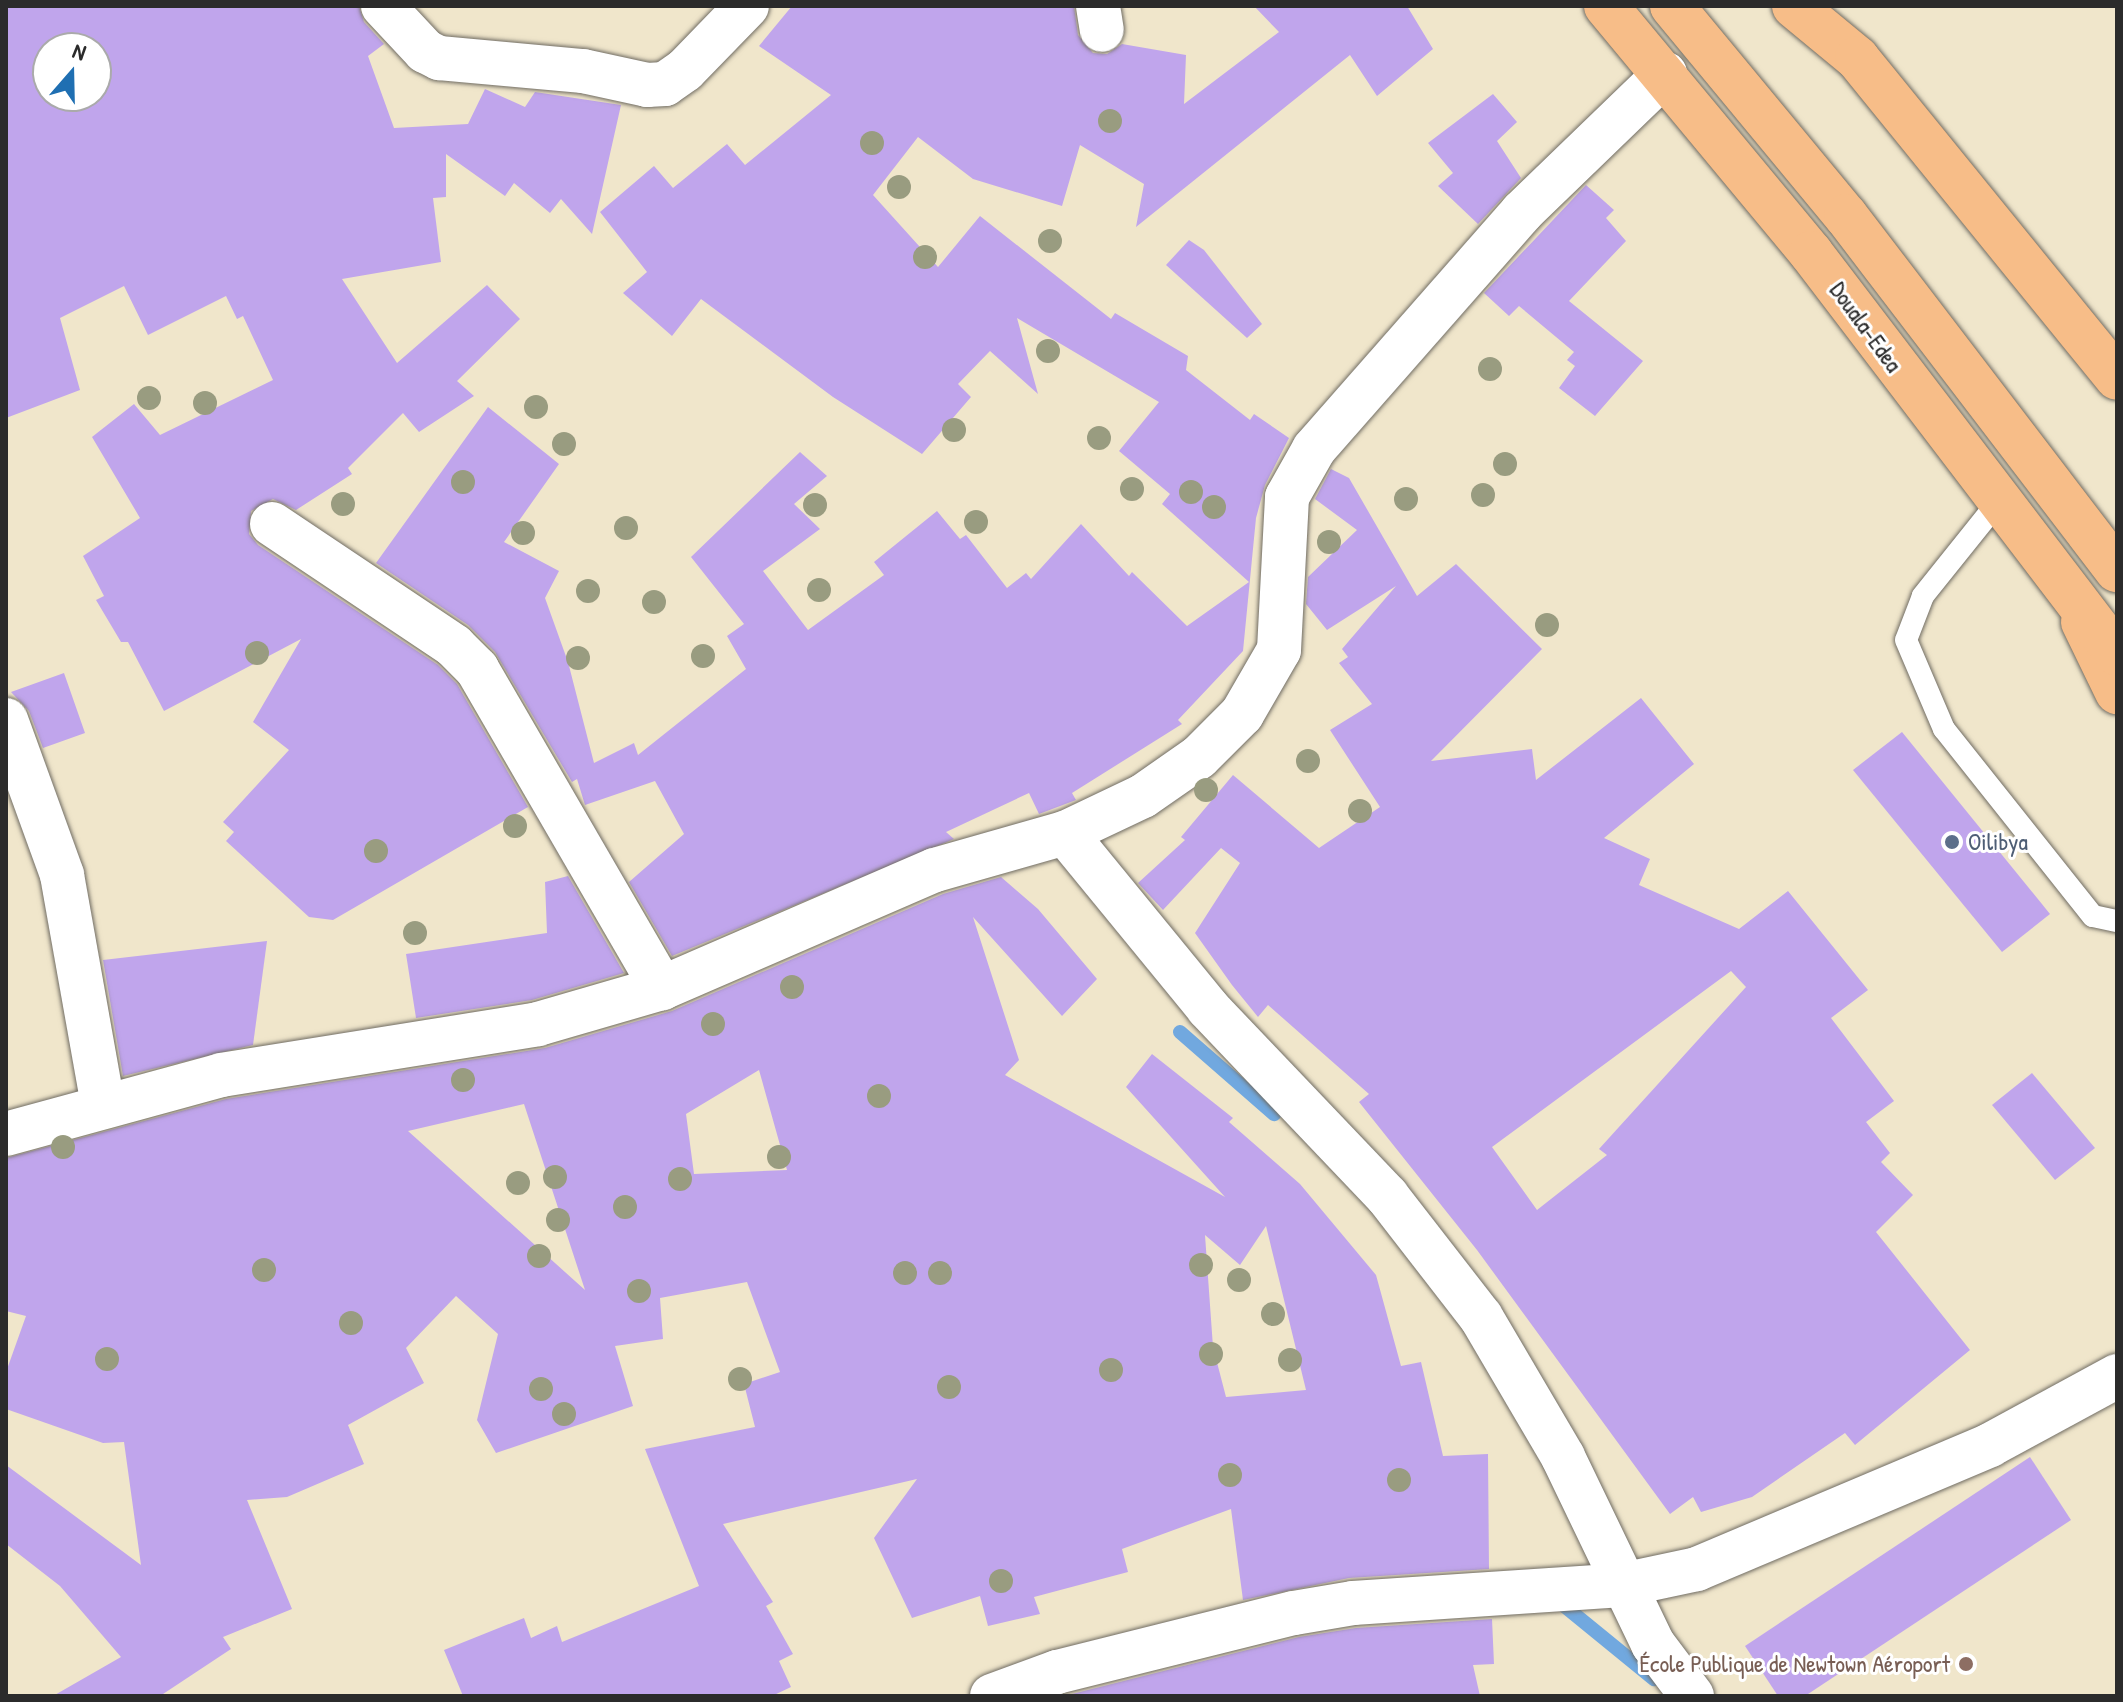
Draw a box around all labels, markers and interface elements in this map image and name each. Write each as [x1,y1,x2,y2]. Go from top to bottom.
north arrow [32,32,112,112]
text: N [69,35,90,67]
street label: Douala-Edea [1824,276,1908,378]
place label: Oilibya [1968,828,2028,856]
marker: Oilibya [1943,833,1961,851]
place label: École Publique de Newtown Aéroport [1639,1650,1950,1678]
marker: École Publique de Newtown Aéroport [1957,1655,1975,1673]

